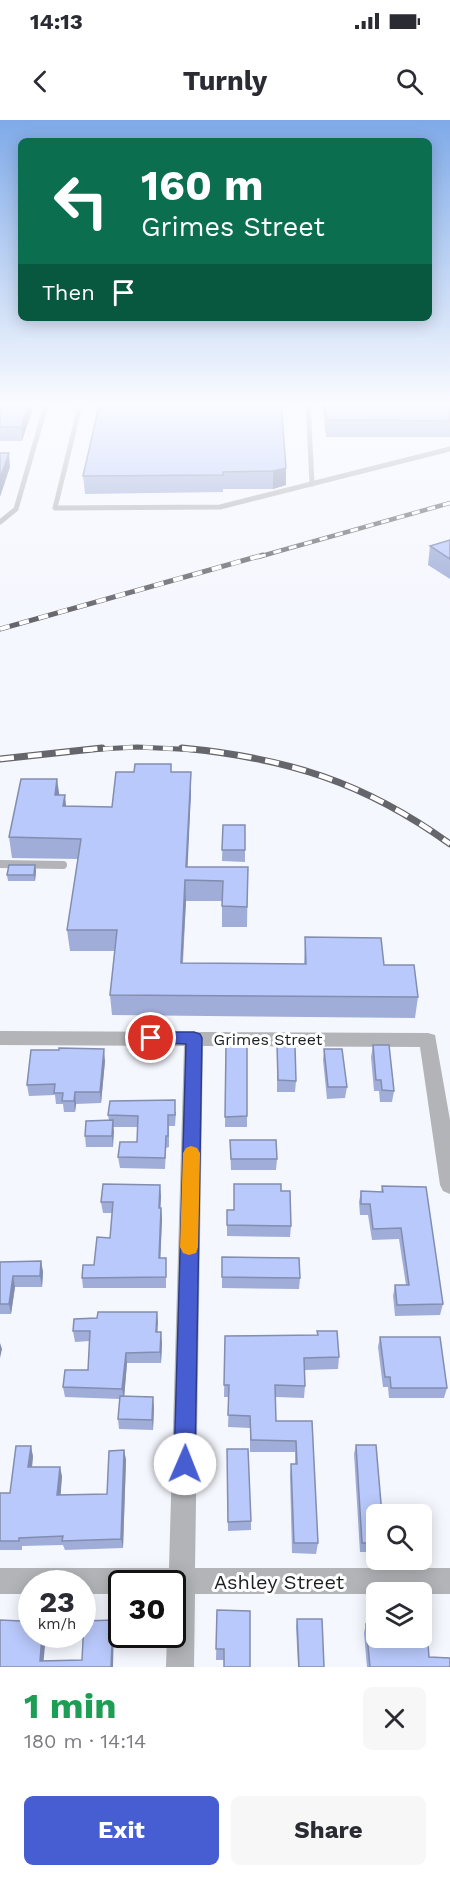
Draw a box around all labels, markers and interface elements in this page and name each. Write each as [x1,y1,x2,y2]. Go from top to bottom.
text: 14:13 [30,9,83,34]
icon: back [24,65,57,98]
text: Turnly [183,65,267,97]
icon: search [393,65,426,98]
text: 160 m [141,161,264,210]
icon: left [42,162,120,240]
text: Grimes Street [141,211,325,243]
icon: arrive [107,276,140,309]
text: Then [42,280,95,305]
pin [125,1012,176,1063]
icon: arrive [134,1021,167,1054]
street label: Grimes Street [214,1030,323,1049]
position arrow [153,1432,217,1496]
map controls [366,1504,432,1648]
button: search [366,1504,432,1570]
speed limit sign: 30 [108,1570,186,1648]
street label: Ashley Street [214,1570,345,1594]
button: layers [366,1582,432,1648]
text: 23 [39,1584,75,1619]
text: km/h [38,1615,76,1633]
text: 1 min [24,1685,116,1727]
button: close [363,1687,426,1750]
text: 180 m · 14:14 [24,1729,146,1753]
button: Exit [24,1796,219,1865]
button: Share [231,1796,426,1865]

